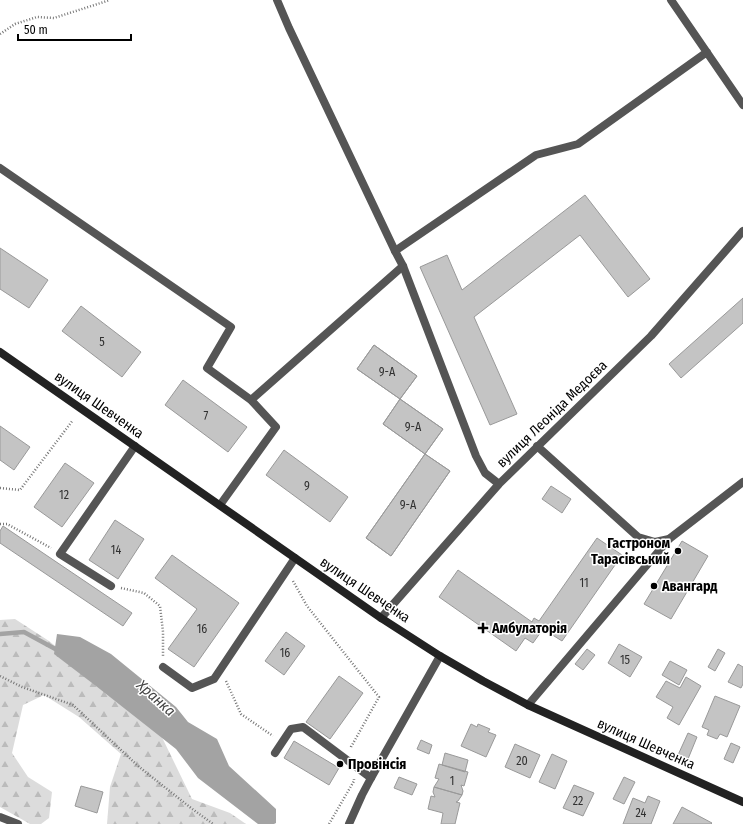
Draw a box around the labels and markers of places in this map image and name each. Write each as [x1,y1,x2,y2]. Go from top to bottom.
place label: Гастроном Тарасівський [591,535,670,568]
marker: Гастроном Тарасівський [673,546,683,556]
place label: Авангард [661,578,717,595]
marker: Авангард [649,581,659,591]
place label: Амбулаторія [491,620,567,637]
marker: Амбулаторія [477,622,489,634]
place label: Провінсія [348,756,406,773]
marker: Провінсія [335,759,345,769]

